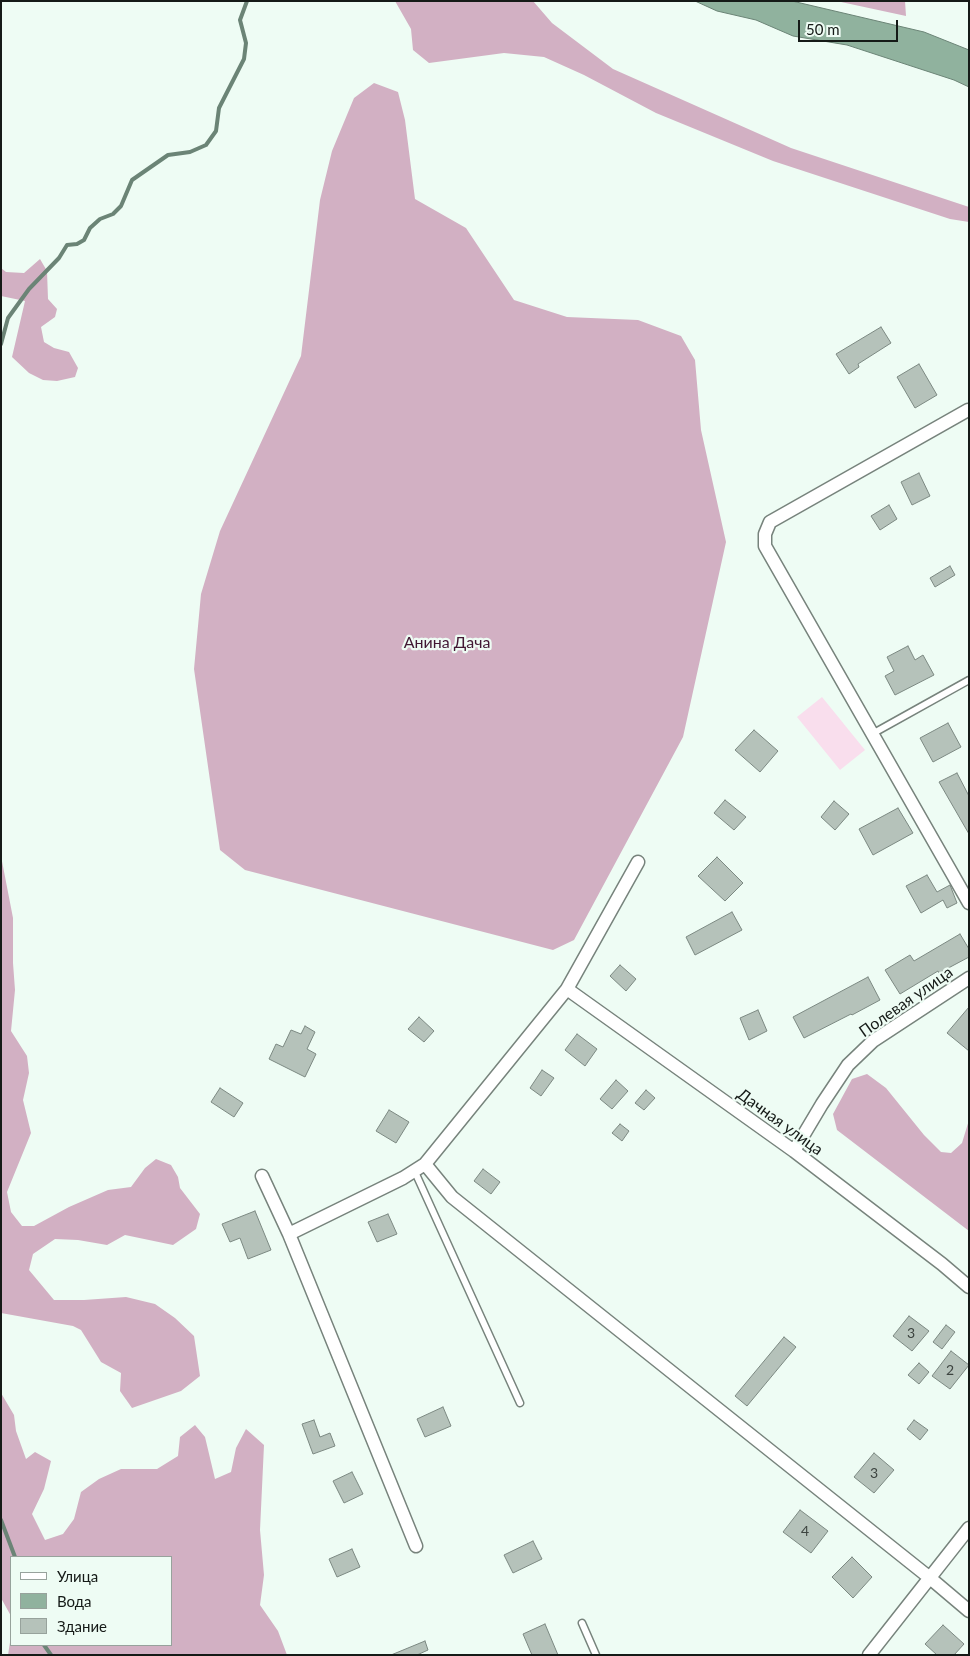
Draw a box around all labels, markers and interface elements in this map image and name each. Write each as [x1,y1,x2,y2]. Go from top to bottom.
scale bar [800,10,900,42]
text: 50 m [806,20,840,38]
park label: Анина Дача [404,633,490,653]
street label: Полевая улица [856,963,956,1041]
street label: Дачная улица [733,1084,827,1160]
house number: 3 [907,1325,915,1341]
house number: 2 [946,1362,954,1378]
house number: 3 [870,1465,878,1481]
house number: 4 [801,1523,809,1539]
legend [10,1556,172,1646]
text: Улица [57,1567,98,1585]
text: Вода [57,1592,92,1610]
text: Здание [57,1617,107,1635]

